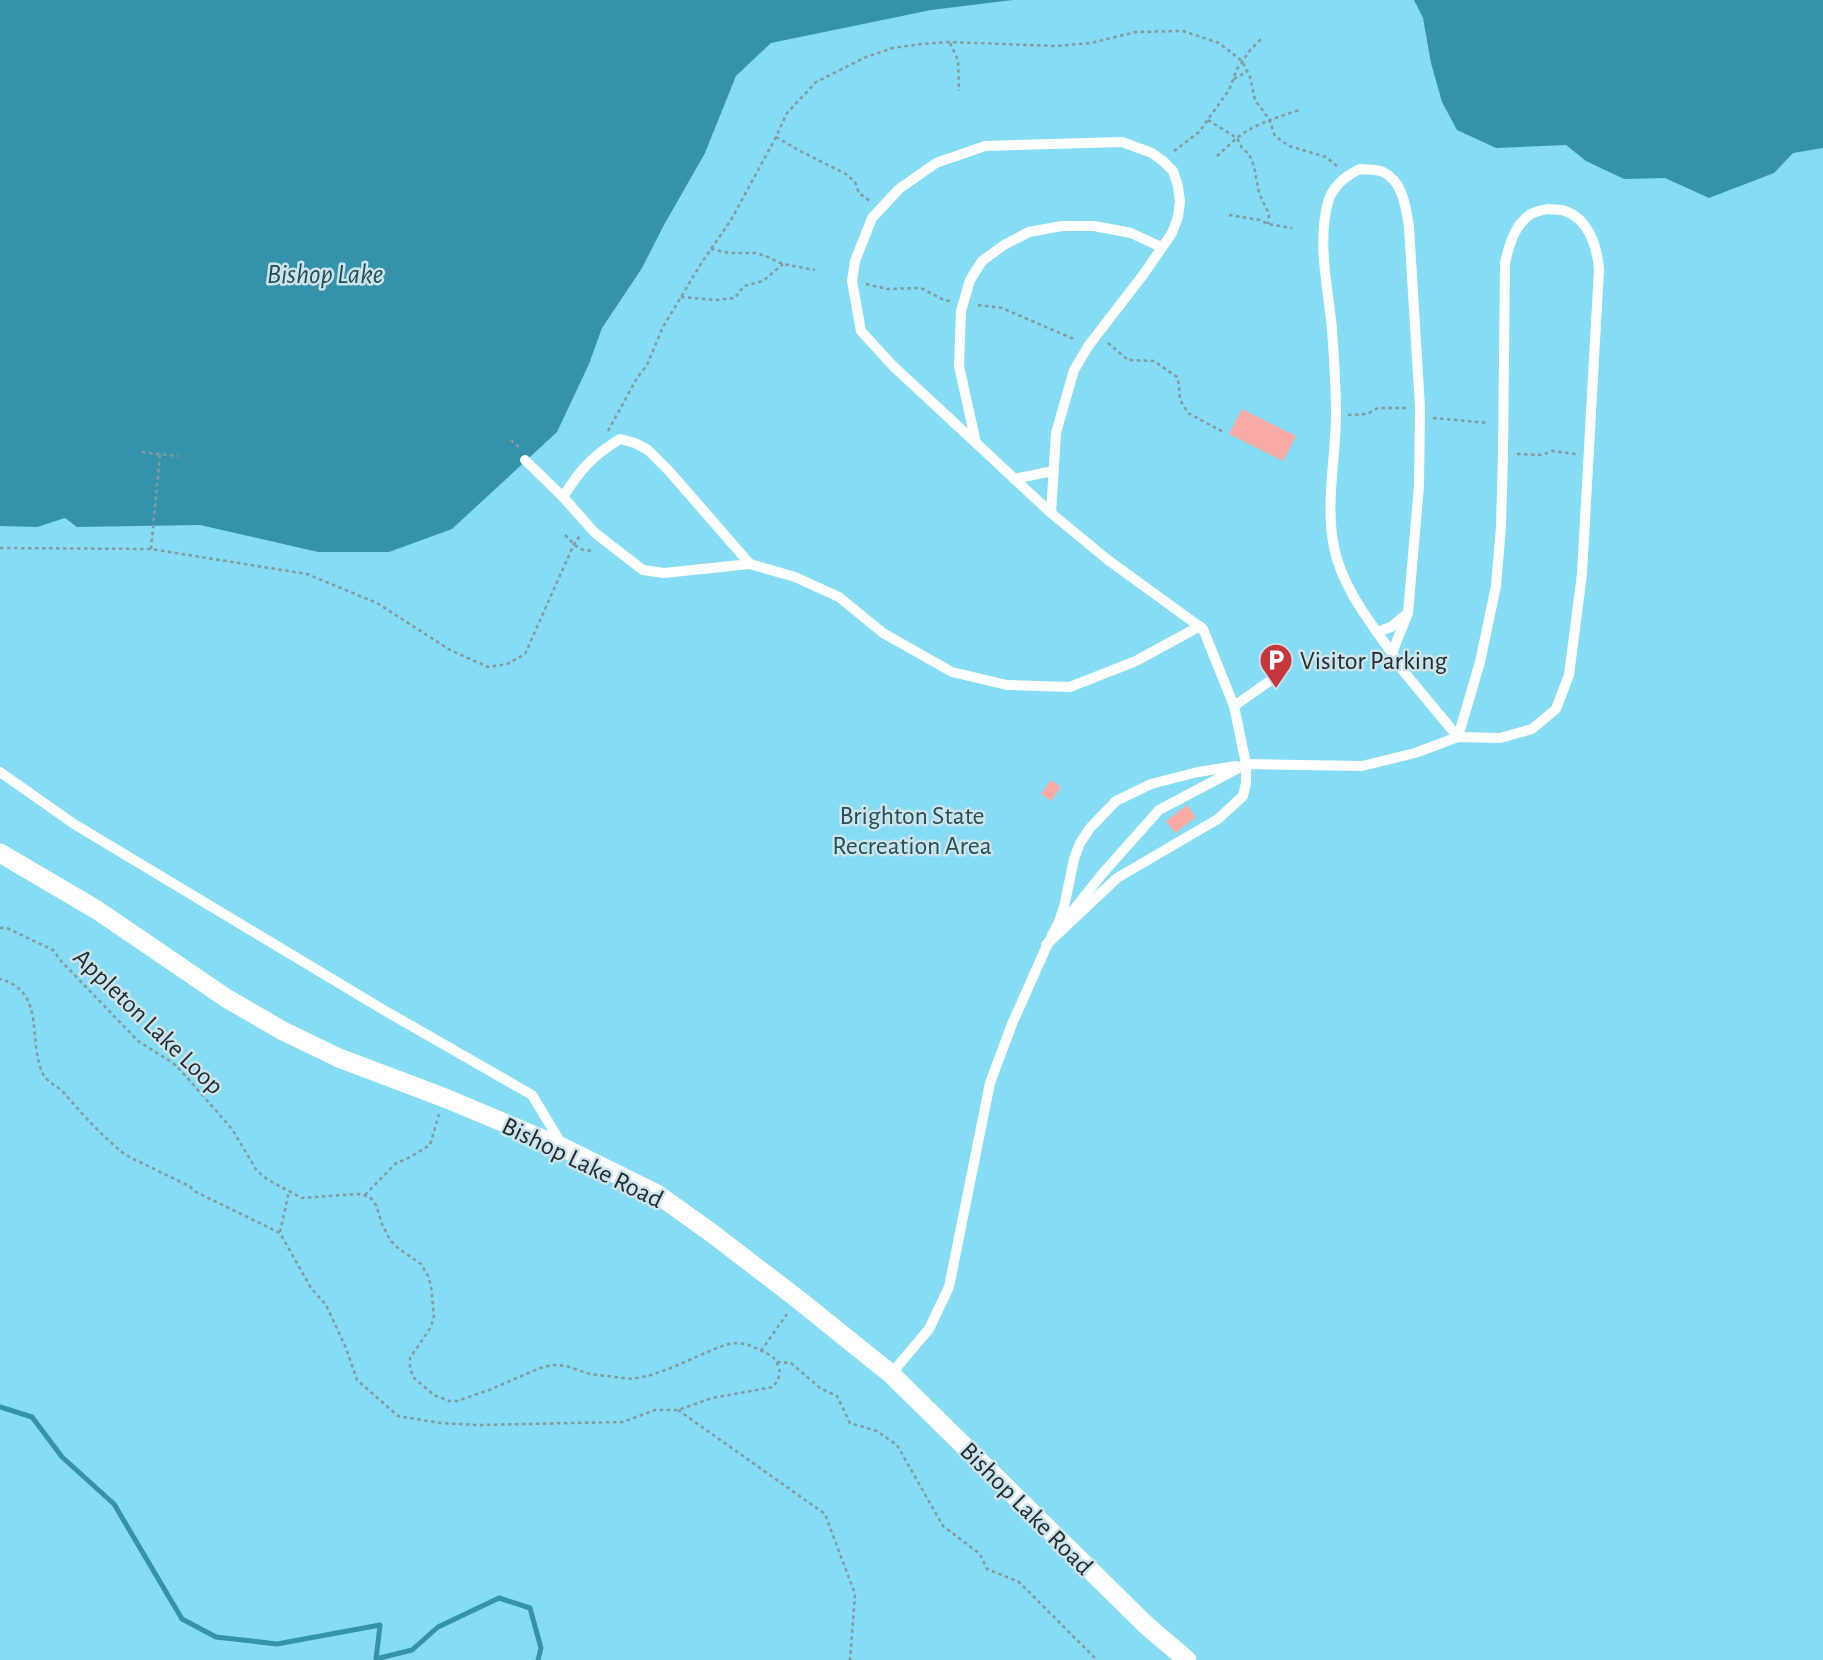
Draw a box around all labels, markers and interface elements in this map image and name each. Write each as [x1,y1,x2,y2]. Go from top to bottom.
water label: Bishop Lake [267,261,383,289]
parking icon: Visitor Parking [1257,641,1295,690]
place label: Visitor Parking [1300,648,1448,674]
park label: Brighton State Recreation Area [832,803,992,859]
street label: Appleton Lake Loop [68,944,228,1100]
street label: Bishop Lake Road [498,1113,667,1213]
street label: Bishop Lake Road [955,1437,1098,1580]

